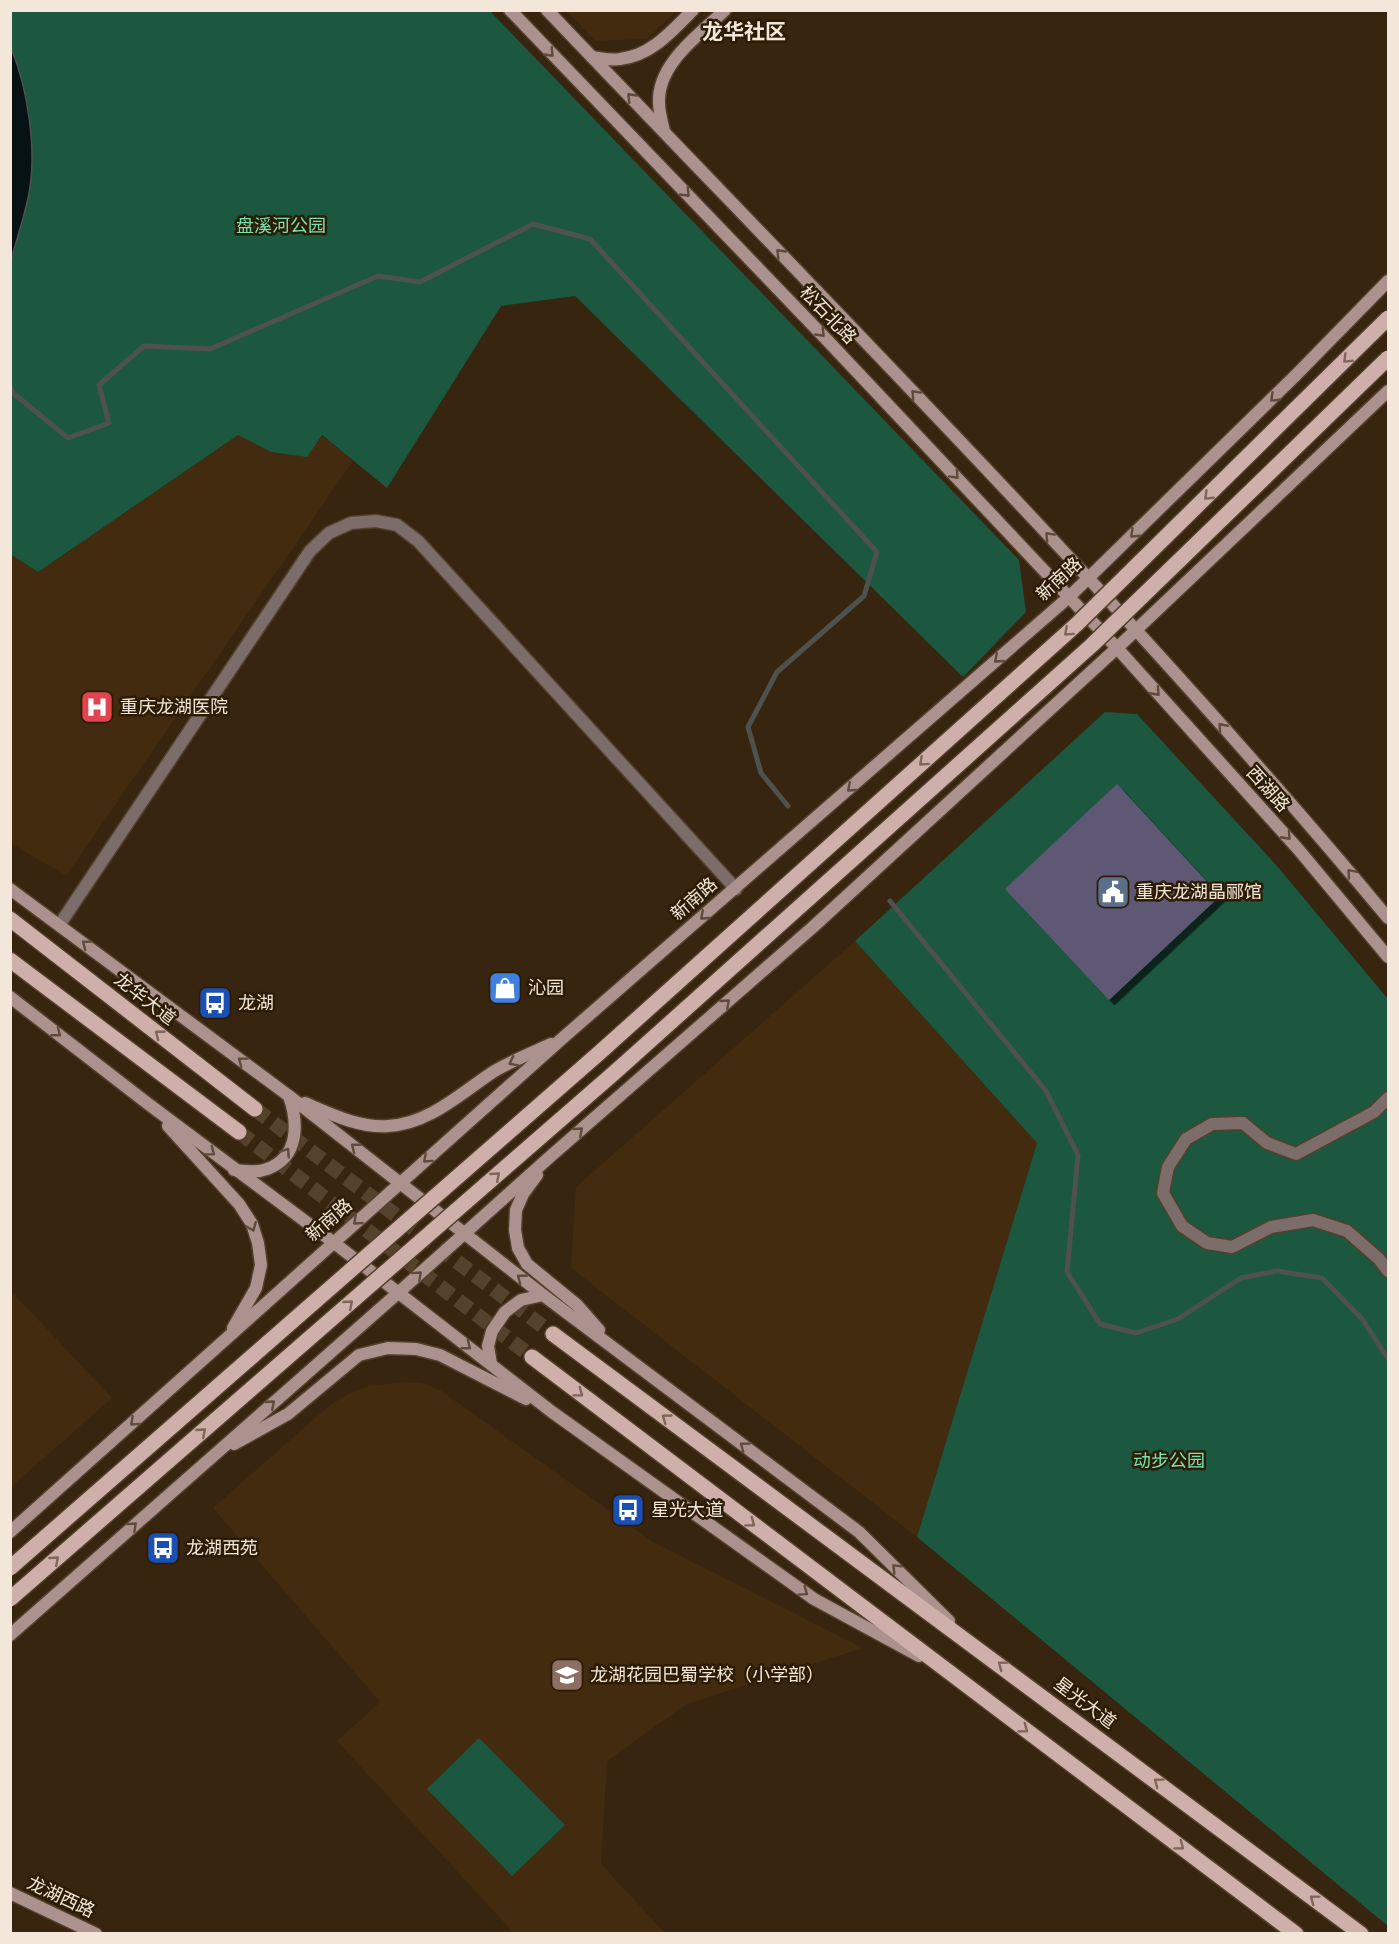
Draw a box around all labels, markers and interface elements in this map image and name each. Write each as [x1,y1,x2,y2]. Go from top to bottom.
district label: 龙华社区 [702,19,786,44]
one-way arrow [543,45,554,56]
one-way arrow [627,94,638,105]
one-way arrow [678,186,689,197]
park label: 盘溪河公园 [236,215,326,236]
one-way arrow [776,250,787,260]
street label: 松石北路 [796,281,861,348]
one-way arrow [814,327,825,337]
one-way arrow [1343,352,1353,363]
one-way arrow [1270,390,1281,401]
one-way arrow [911,391,922,402]
one-way arrow [948,468,959,479]
one-way arrow [1204,488,1215,499]
one-way arrow [1131,527,1141,538]
one-way arrow [1045,532,1056,543]
street label: 新南路 [1032,553,1086,605]
one-way arrow [1064,625,1075,636]
one-way arrow [994,652,1005,663]
one-way arrow [1149,685,1160,695]
hospital icon: 重庆龙湖医院 [79,689,115,725]
place label: 重庆龙湖医院 [120,696,228,717]
one-way arrow [1218,723,1229,734]
one-way arrow [919,755,930,766]
street label: 西湖路 [1243,762,1294,816]
one-way arrow [847,780,858,791]
one-way arrow [1280,829,1291,840]
one-way arrow [1347,869,1358,880]
street label: 新南路 [666,873,721,924]
public building icon: 重庆龙湖晶郦馆 [1095,874,1131,910]
place label: 重庆龙湖晶郦馆 [1136,881,1262,902]
one-way arrow [700,909,711,920]
one-way arrow [82,940,93,951]
street label: 龙华大道 [110,968,180,1029]
shop icon: 沁园 [487,970,523,1006]
place label: 沁园 [528,977,564,998]
bus stop icon: 龙湖 [197,985,233,1021]
place label: 龙湖 [238,992,274,1013]
one-way arrow [719,999,730,1010]
one-way arrow [50,1025,61,1036]
one-way arrow [155,1031,166,1042]
one-way arrow [508,1055,519,1067]
one-way arrow [238,1057,249,1068]
one-way arrow [572,1128,583,1139]
one-way arrow [351,1144,362,1155]
one-way arrow [204,1145,215,1156]
one-way arrow [278,1148,289,1159]
one-way arrow [424,1152,434,1163]
one-way arrow [489,1172,500,1183]
street label: 新南路 [301,1194,356,1245]
one-way arrow [353,1214,364,1225]
one-way arrow [245,1221,257,1232]
one-way arrow [411,1271,421,1282]
one-way arrow [517,1275,528,1286]
one-way arrow [342,1300,353,1311]
one-way arrow [460,1338,471,1349]
one-way arrow [572,1385,583,1396]
one-way arrow [265,1400,275,1411]
one-way arrow [661,1414,672,1425]
one-way arrow [130,1415,141,1426]
one-way arrow [195,1428,206,1439]
one-way arrow [740,1442,751,1453]
park label: 动步公园 [1133,1450,1205,1471]
bus stop icon: 星光大道 [610,1492,646,1528]
place label: 星光大道 [651,1499,723,1520]
one-way arrow [744,1516,755,1527]
one-way arrow [126,1522,137,1533]
bus stop icon: 龙湖西苑 [145,1530,181,1566]
place label: 龙湖西苑 [186,1537,258,1558]
one-way arrow [48,1556,59,1567]
one-way arrow [892,1565,903,1576]
one-way arrow [798,1585,809,1596]
school or university icon: 龙湖花园巴蜀学校（小学部） [549,1657,585,1693]
one-way arrow [997,1662,1008,1673]
place label: 龙湖花园巴蜀学校（小学部） [590,1664,824,1685]
street label: 星光大道 [1050,1673,1120,1733]
one-way arrow [1017,1722,1028,1733]
one-way arrow [1154,1778,1165,1789]
one-way arrow [1173,1839,1184,1850]
street label: 龙湖西路 [24,1872,98,1921]
one-way arrow [1310,1895,1321,1906]

